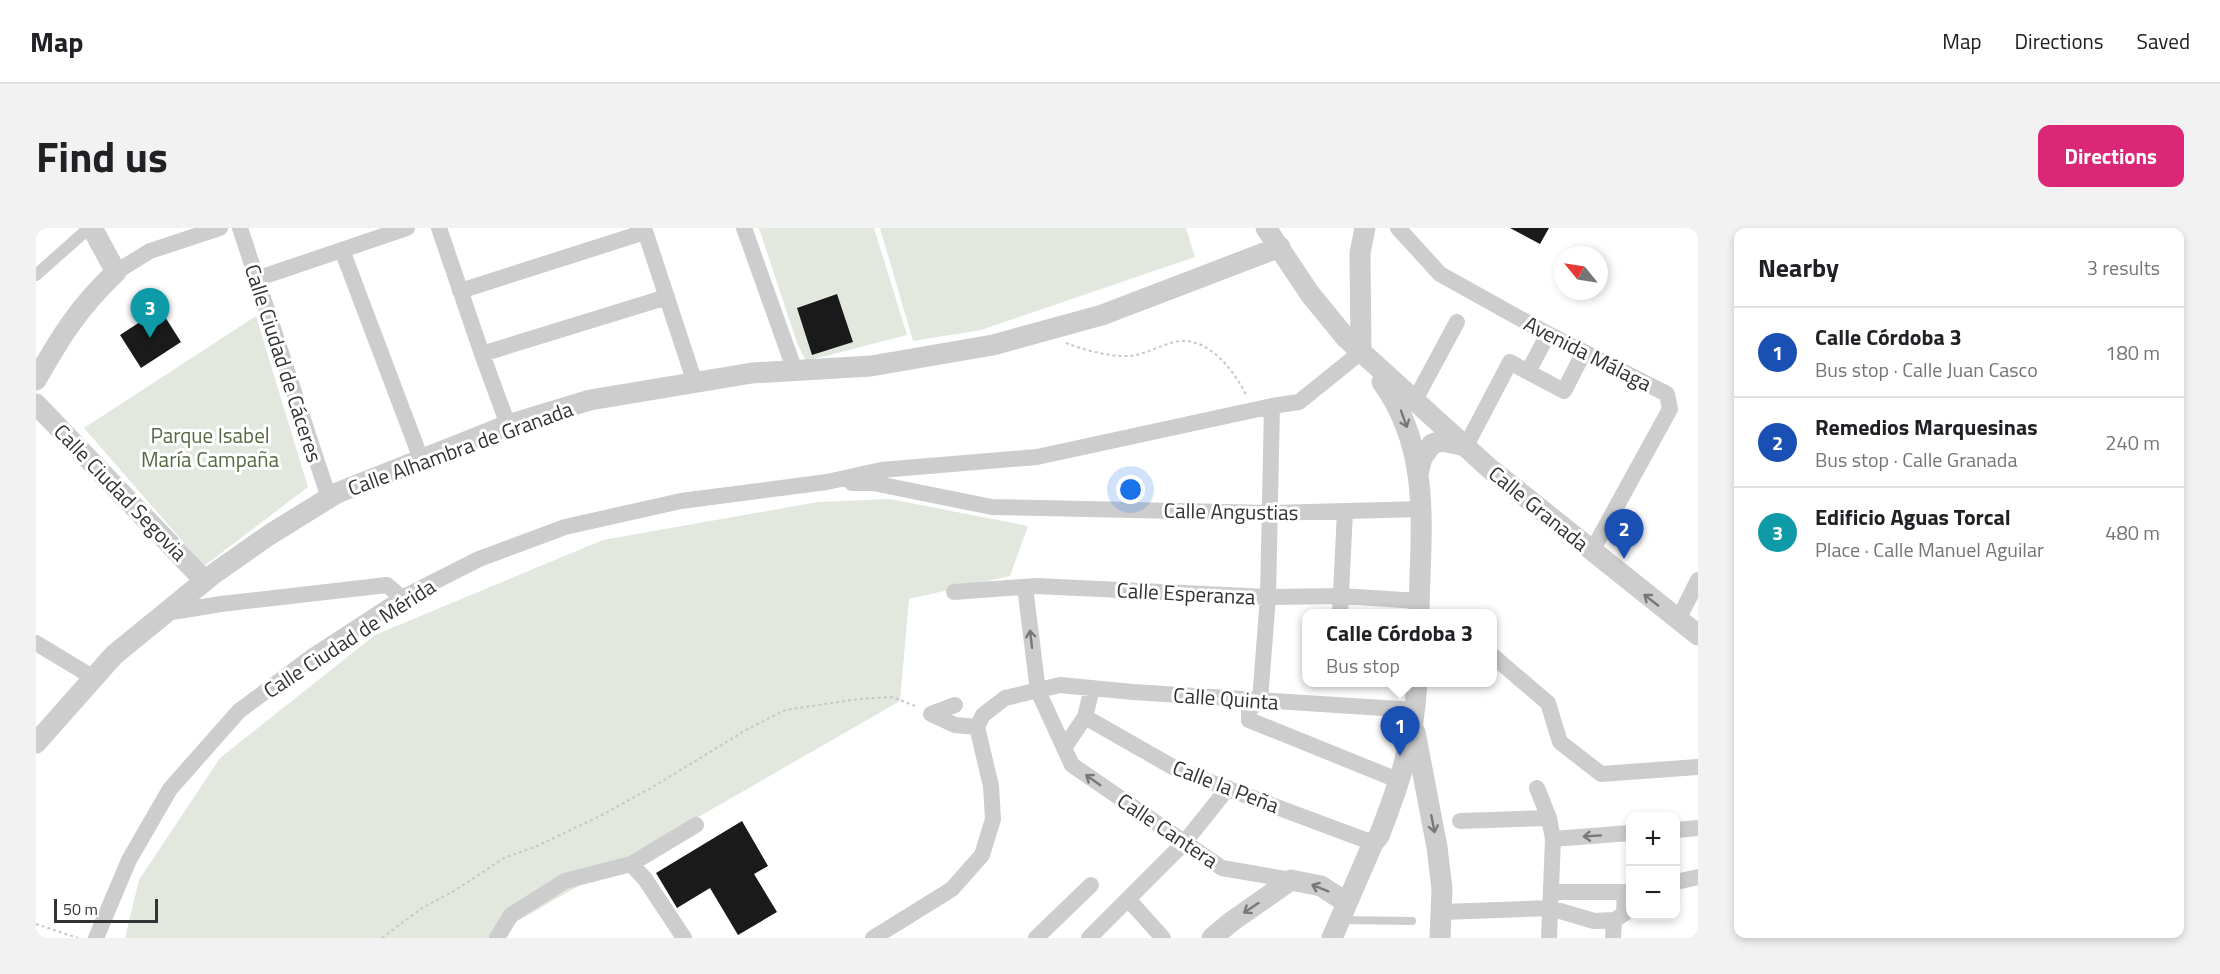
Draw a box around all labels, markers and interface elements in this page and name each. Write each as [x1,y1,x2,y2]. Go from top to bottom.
text: Map [30,20,84,63]
text: Map [1942,25,1982,57]
text: Directions [2015,25,2104,57]
text: Saved [2137,25,2190,57]
text: Find us [36,124,168,188]
button: Directions [2038,125,2184,187]
north arrow [1554,246,1608,300]
text: Nearby [1758,248,1839,287]
text: 3 results [2087,252,2160,283]
street label: Calle Ciudad de Cáceres [237,260,331,466]
pin: 3 [130,288,170,338]
street label: Avenida Málaga [1519,307,1658,399]
text: Calle Córdoba 3 [1815,320,1962,354]
text: 1 [1772,337,1783,368]
text: 180 m [2105,337,2160,368]
text: Bus stop · Calle Juan Casco [1815,354,2038,385]
street label: Calle Alhambra de Granada [343,392,578,504]
one-way arrow [1399,409,1410,427]
text: Remedios Marquesinas [1815,410,2038,444]
street label: Calle Ciudad Segovia [47,416,195,568]
park label: Parque Isabel María Campaña [141,419,280,475]
text: 2 [1772,427,1783,458]
text: 240 m [2105,427,2160,458]
text: Bus stop · Calle Granada [1815,444,2017,475]
street label: Calle Granada [1482,457,1596,559]
your location [1116,475,1145,504]
street label: Calle Angustias [1163,494,1299,528]
text: Edificio Aguas Torcal [1815,500,2011,534]
pin: 2 [1604,510,1644,559]
text: 3 [1772,517,1783,548]
text: 480 m [2105,517,2160,548]
text: Place · Calle Manuel Aguilar [1815,534,2044,565]
street label: Calle Ciudad de Mérida [257,570,442,706]
street label: Calle Esperanza [1116,573,1257,613]
one-way arrow [1644,593,1660,606]
popup [1302,609,1497,687]
text: Calle Córdoba 3 [1326,616,1473,650]
one-way arrow [1026,629,1037,649]
text: Bus stop [1326,650,1400,681]
street label: Calle Quinta [1172,678,1280,718]
pin: 1 [1380,706,1420,756]
street label: Calle la Peña [1168,751,1284,821]
one-way arrow [1085,774,1102,786]
street label: Calle Cantera [1111,784,1225,876]
map controls [1626,812,1680,920]
button: + [1626,812,1680,866]
one-way arrow [1428,814,1439,833]
one-way arrow [1582,830,1602,841]
button: − [1626,866,1680,920]
one-way arrow [1312,882,1330,893]
scale bar [54,896,158,924]
text: 50 m [63,897,98,921]
one-way arrow [1243,902,1259,914]

